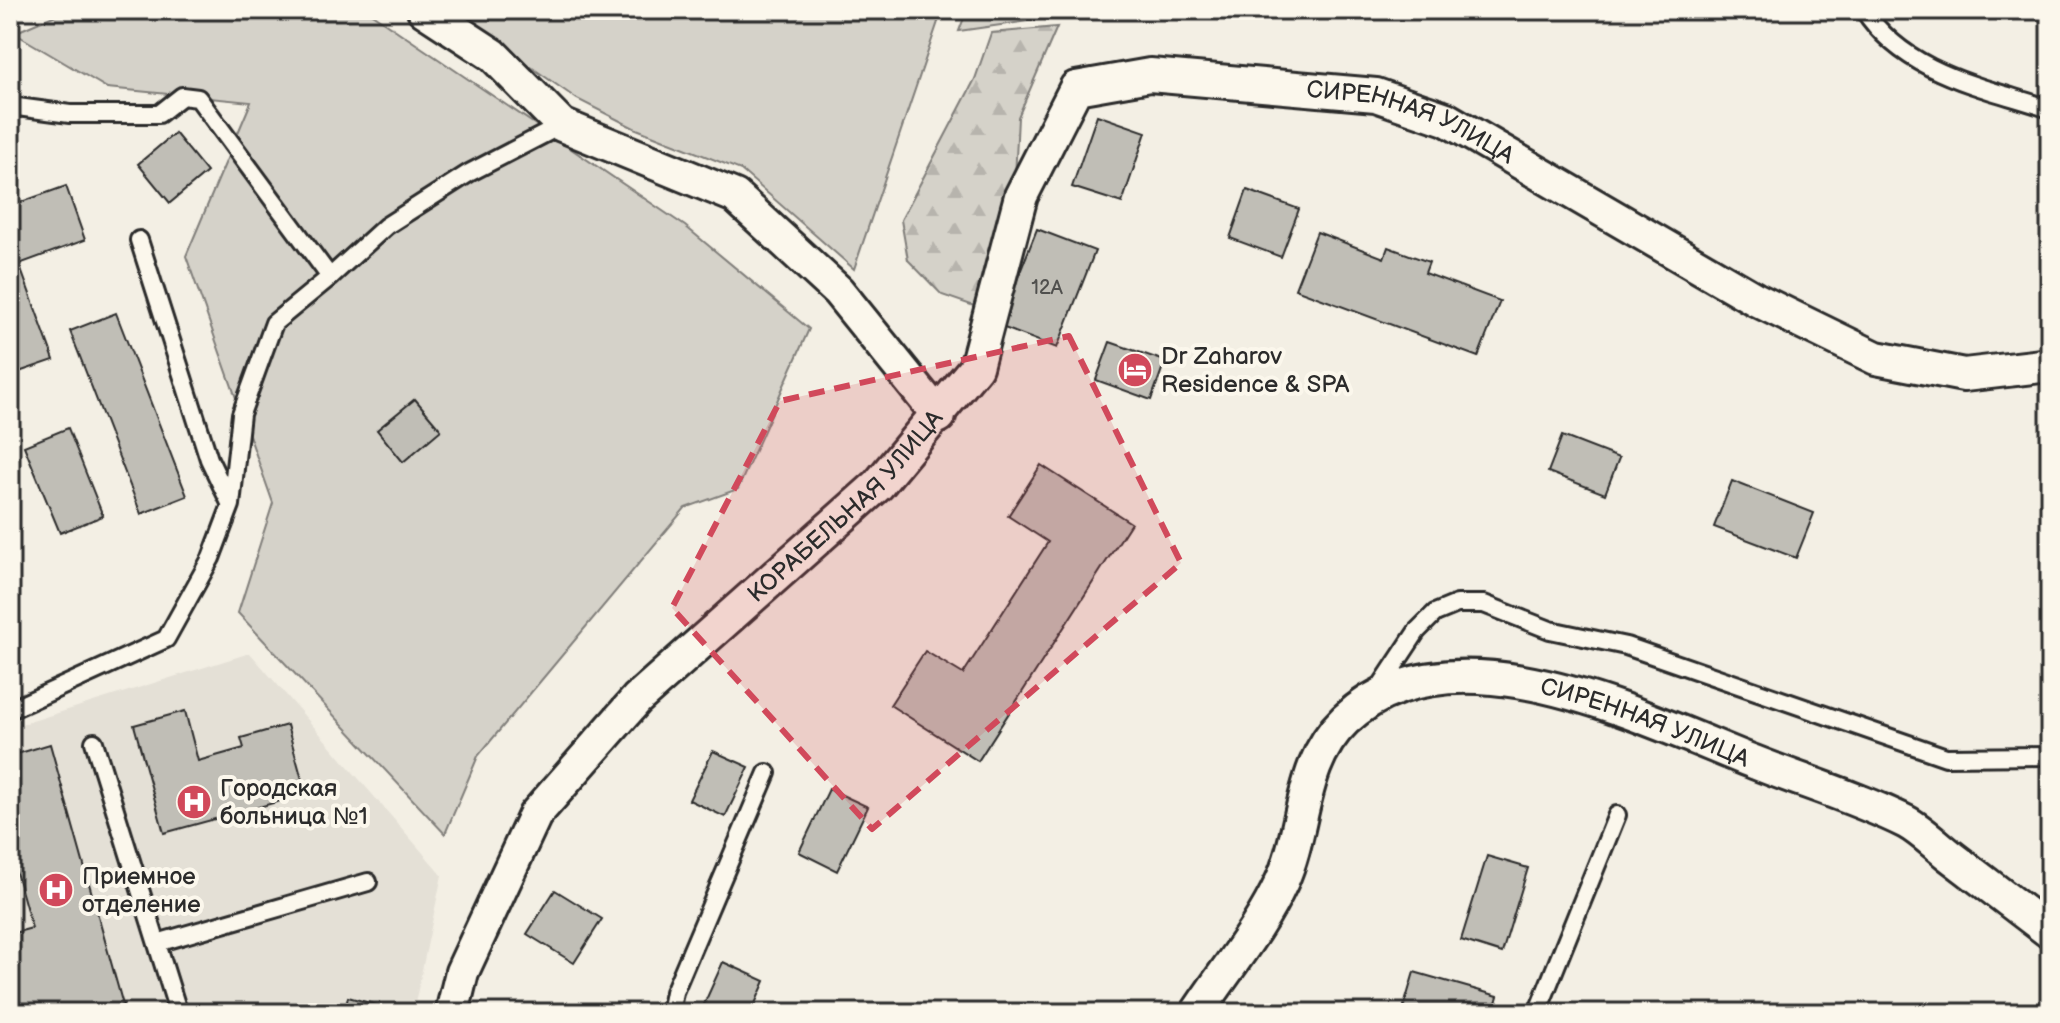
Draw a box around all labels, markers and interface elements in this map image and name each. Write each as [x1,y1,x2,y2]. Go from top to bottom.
street label: СИРЕННАЯ УЛИЦА [1305,74,1520,170]
house number: 12А [1031,276,1064,300]
place label: Dr Zaharov Residence & SPA [1161,342,1350,399]
hotel icon: Dr Zaharov Residence & SPA [1116,351,1154,389]
street label: КОРАБЕЛЬНАЯ УЛИЦА [742,404,949,608]
street label: СИРЕННАЯ УЛИЦА [1538,672,1754,773]
place label: Городская больница №1 [220,774,368,831]
hospital icon: Городская больница №1 [175,783,213,821]
place label: Приемное отделение [82,862,201,919]
hospital icon: Приемное отделение [37,871,75,909]

